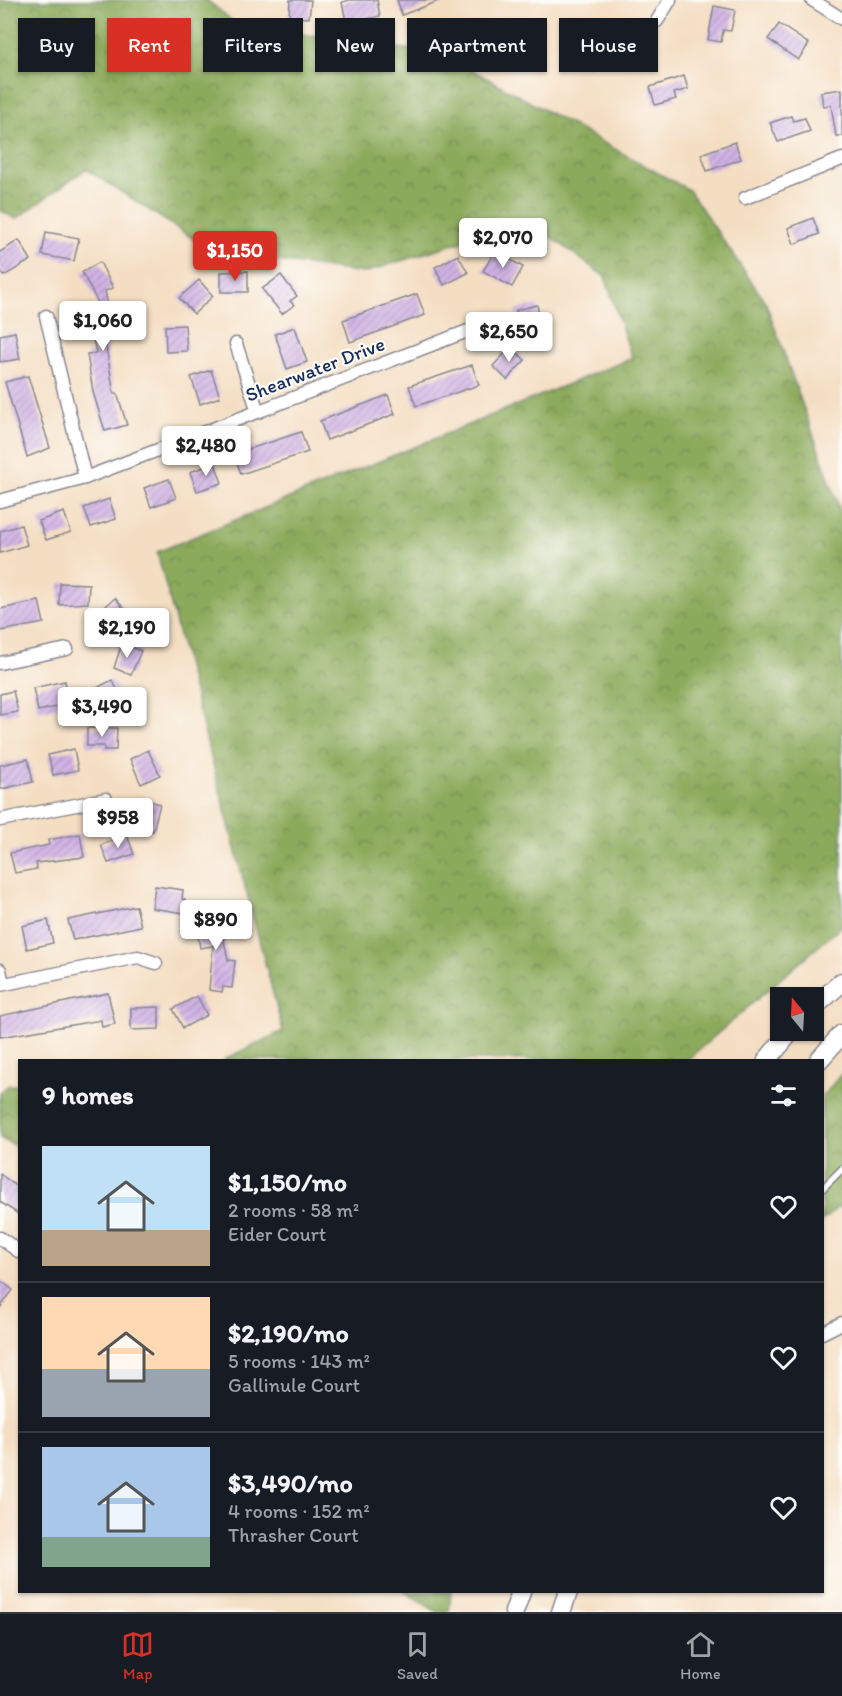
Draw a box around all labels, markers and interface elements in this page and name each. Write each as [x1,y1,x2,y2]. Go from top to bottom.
chip: Buy [18,18,95,72]
chip: Rent [107,18,191,72]
chip: Filters [203,18,303,72]
chip: New [315,18,395,72]
chip: Apartment [407,18,547,72]
chip: House [559,18,658,72]
pin: $2,070 [454,218,552,269]
text: $2,070 [473,225,533,249]
pin: $1,150 [186,231,284,282]
text: $1,150 [207,238,263,262]
pin: $1,060 [54,301,152,352]
text: $1,060 [73,308,133,332]
pin: $2,650 [460,312,558,363]
text: $2,650 [480,319,538,343]
street label: Shearwater Drive [242,331,388,407]
pin: $2,480 [157,426,255,477]
text: $2,480 [176,433,236,457]
pin: $2,190 [78,608,176,659]
text: $2,190 [98,615,156,639]
pin: $3,490 [53,687,151,738]
text: $3,490 [72,694,132,718]
pin: $958 [82,798,154,849]
text: $958 [97,805,139,829]
pin: $890 [180,900,252,951]
text: $890 [194,907,238,931]
north arrow [770,987,824,1041]
map controls [770,987,824,1041]
text: 9 homes [42,1079,134,1111]
icon: filters [767,1079,800,1112]
text: $1,150/mo [228,1166,347,1198]
icon: home [90,1170,162,1242]
icon: heart [767,1190,800,1223]
text: 2 rooms · 58 m² [228,1198,359,1222]
text: Eider Court [228,1222,326,1246]
text: $2,190/mo [228,1317,349,1349]
icon: home [90,1321,162,1393]
icon: heart [767,1341,800,1374]
text: 5 rooms · 143 m² [228,1349,370,1373]
text: Gallinule Court [228,1373,360,1397]
text: $3,490/mo [228,1467,353,1499]
icon: home [90,1471,162,1543]
icon: heart [767,1491,800,1524]
text: 4 rooms · 152 m² [228,1499,370,1523]
text: Thrasher Court [228,1523,359,1547]
tab: Map [121,1628,154,1683]
tab: Saved [397,1628,438,1683]
tab: Home [680,1628,721,1683]

